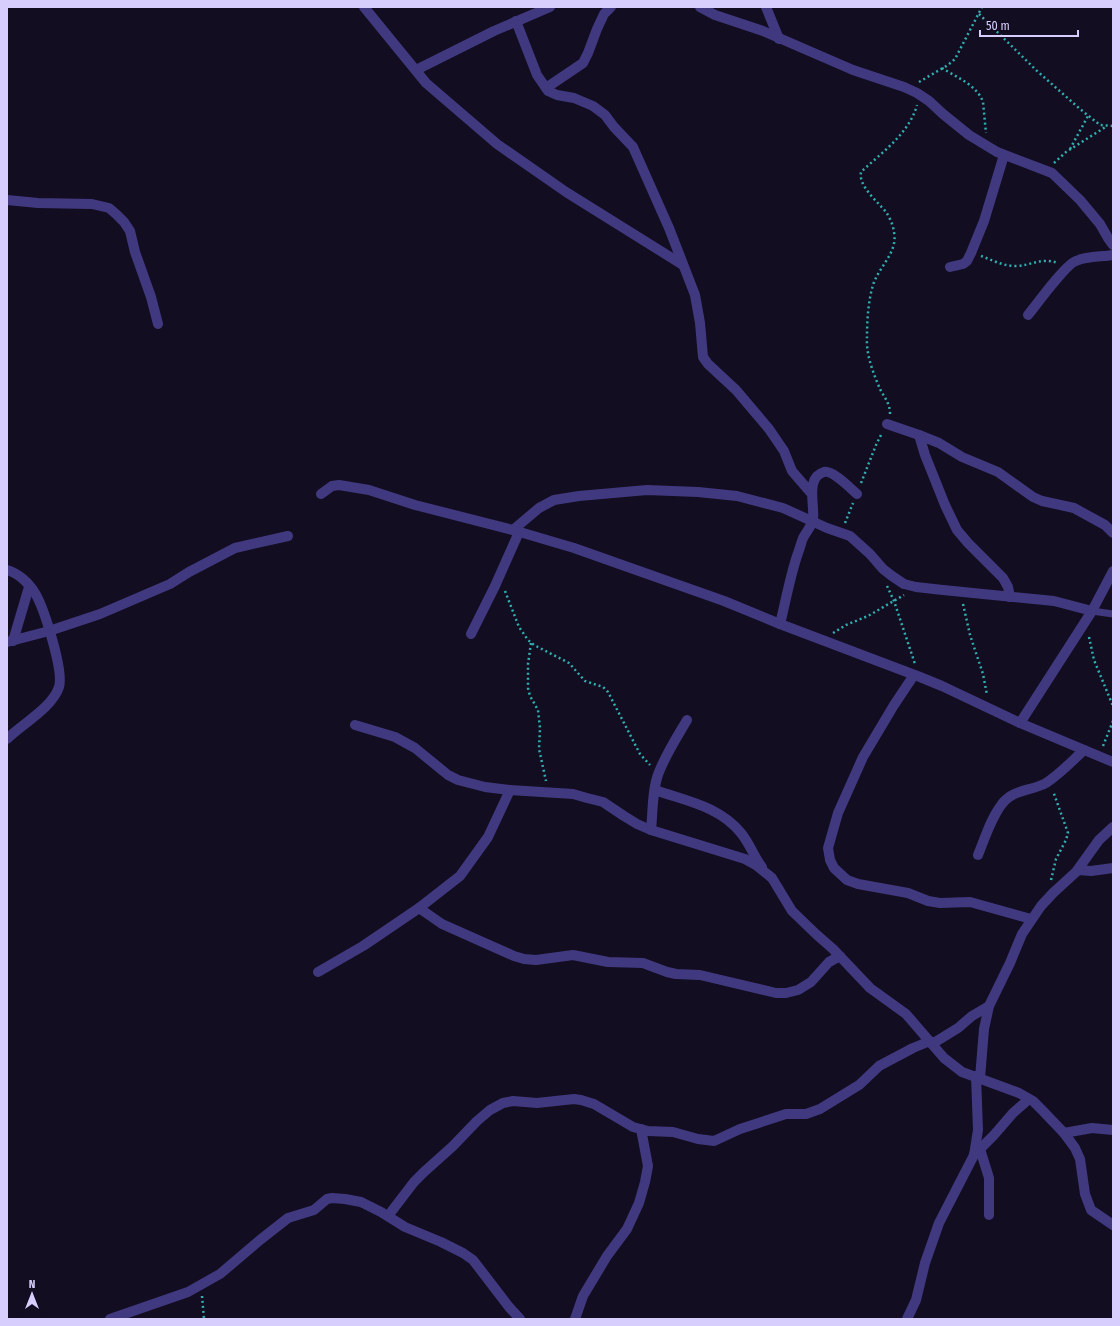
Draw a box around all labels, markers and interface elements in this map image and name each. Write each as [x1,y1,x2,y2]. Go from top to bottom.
scale bar [980,12,1078,38]
text: 50 m [986,19,1010,33]
north arrow [12,1274,52,1314]
text: N [29,1278,35,1291]

